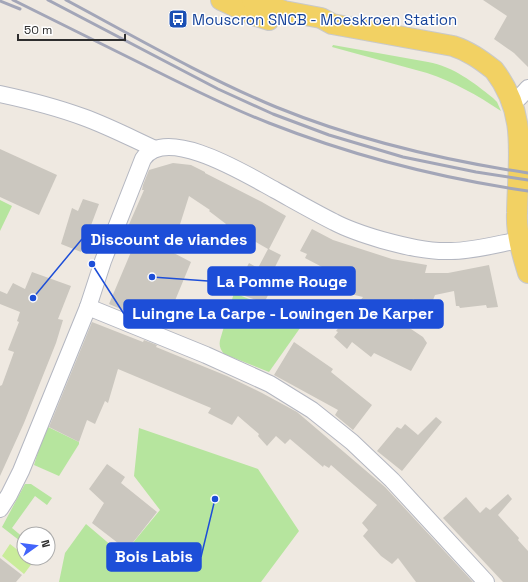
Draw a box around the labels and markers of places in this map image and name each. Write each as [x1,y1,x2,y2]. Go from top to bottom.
bus stop icon: Mouscron SNCB - Moeskroen Station [167,8,189,30]
place label: Mouscron SNCB - Moeskroen Station [192,10,457,29]
callout: Discount de viandes [82,225,255,253]
callout: La Pomme Rouge [208,267,355,295]
callout: Luingne La Carpe - Lowingen De Karper [124,300,443,328]
callout: Bois Labis [107,543,201,571]

